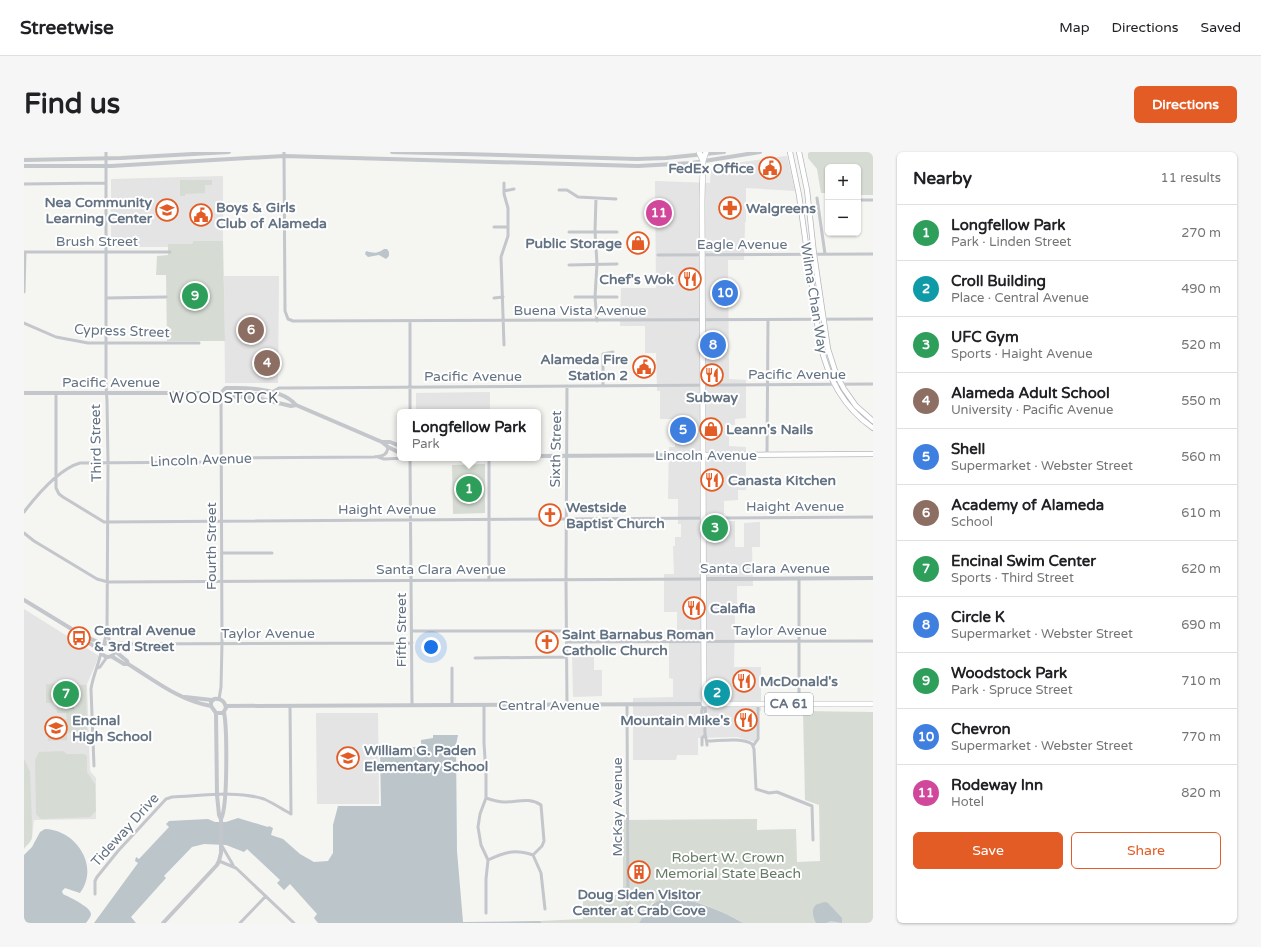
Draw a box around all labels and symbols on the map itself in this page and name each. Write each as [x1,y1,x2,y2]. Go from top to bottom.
public building icon: FedEx Office [757,155,783,181]
place label: FedEx Office [668,160,754,177]
place label: Nea Community Learning Center [45,194,153,227]
pharmacy icon: Walgreens [717,195,743,221]
school or university icon: Nea Community Learning Center [154,197,180,223]
pin: 11 [646,198,672,228]
place label: Boys & Girls Club of Alameda [216,199,327,232]
place label: Walgreens [746,200,816,217]
public building icon: Boys & Girls Club of Alameda [188,202,214,228]
shop icon: Public Storage [625,230,651,256]
street label: Brush Street [56,233,139,250]
place label: Public Storage [525,235,622,252]
street label: Eagle Avenue [697,236,787,253]
street label: Wilma Chan Way [797,241,831,355]
restaurant icon: Chef's Wok [677,266,703,292]
place label: Chef's Wok [599,271,674,288]
pin: 10 [712,278,738,308]
pin: 9 [182,281,208,311]
street label: Buena Vista Avenue [514,302,646,319]
pin: 6 [238,315,264,345]
street label: Cypress Street [74,321,171,341]
pin: 8 [700,330,726,360]
pin: 4 [254,348,280,378]
place label: Alameda Fire Station 2 [540,351,628,384]
public building icon: Alameda Fire Station 2 [631,354,657,380]
restaurant icon: Subway [699,362,725,388]
street label: Pacific Avenue [748,366,846,383]
street label: Pacific Avenue [424,368,522,385]
street label: Pacific Avenue [62,374,160,391]
district label: WOODSTOCK [169,389,279,407]
place label: Subway [686,389,738,406]
street label: Third Street [87,403,105,482]
street label: Sixth Street [547,410,565,488]
pin: 5 [670,415,696,445]
shop icon: Leann's Nails [698,416,724,442]
place label: Leann's Nails [726,421,813,438]
street label: Lincoln Avenue [655,447,757,464]
street label: Lincoln Avenue [150,450,252,470]
restaurant icon: Canasta Kitchen [699,467,725,493]
place label: Canasta Kitchen [728,472,836,489]
pin: 1 [456,474,482,504]
street label: Haight Avenue [746,498,844,515]
place label: Westside Baptist Church [566,499,665,532]
street label: Fourth Street [203,501,220,590]
street label: Haight Avenue [338,501,436,518]
church icon: Westside Baptist Church [537,502,563,528]
pin: 3 [702,513,728,543]
street label: Santa Clara Avenue [700,560,830,577]
street label: Santa Clara Avenue [376,561,506,578]
street label: Fifth Street [393,592,410,667]
restaurant icon: Calafia [681,595,707,621]
place label: Calafia [710,600,756,617]
place label: Central Avenue & 3rd Street [94,622,196,655]
street label: Taylor Avenue [733,622,827,639]
bus stop icon: Central Avenue & 3rd Street [66,625,92,651]
street label: Taylor Avenue [221,625,315,642]
place label: Saint Barnabus Roman Catholic Church [562,626,714,659]
church icon: Saint Barnabus Roman Catholic Church [534,629,560,655]
your location [421,637,441,657]
restaurant icon: McDonald's [731,668,757,694]
place label: McDonald's [760,673,838,690]
pin: 2 [704,678,730,708]
pin: 7 [53,679,79,709]
road number: CA 61 [765,693,813,715]
street label: Central Avenue [498,697,600,714]
restaurant icon: Mountain Mike's [733,707,759,733]
place label: Encinal High School [72,712,152,745]
place label: Mountain Mike's [620,712,730,729]
school or university icon: Encinal High School [43,715,69,741]
place label: William G. Paden Elementary School [364,742,488,775]
school or university icon: William G. Paden Elementary School [335,745,361,771]
street label: McKay Avenue [609,757,626,857]
street label: Tideway Drive [88,790,162,870]
park label: Robert W. Crown Memorial State Beach [655,849,801,882]
building icon: Doug Siden Visitor Center at Crab Cove [626,859,652,885]
place label: Doug Siden Visitor Center at Crab Cove [572,886,706,919]

